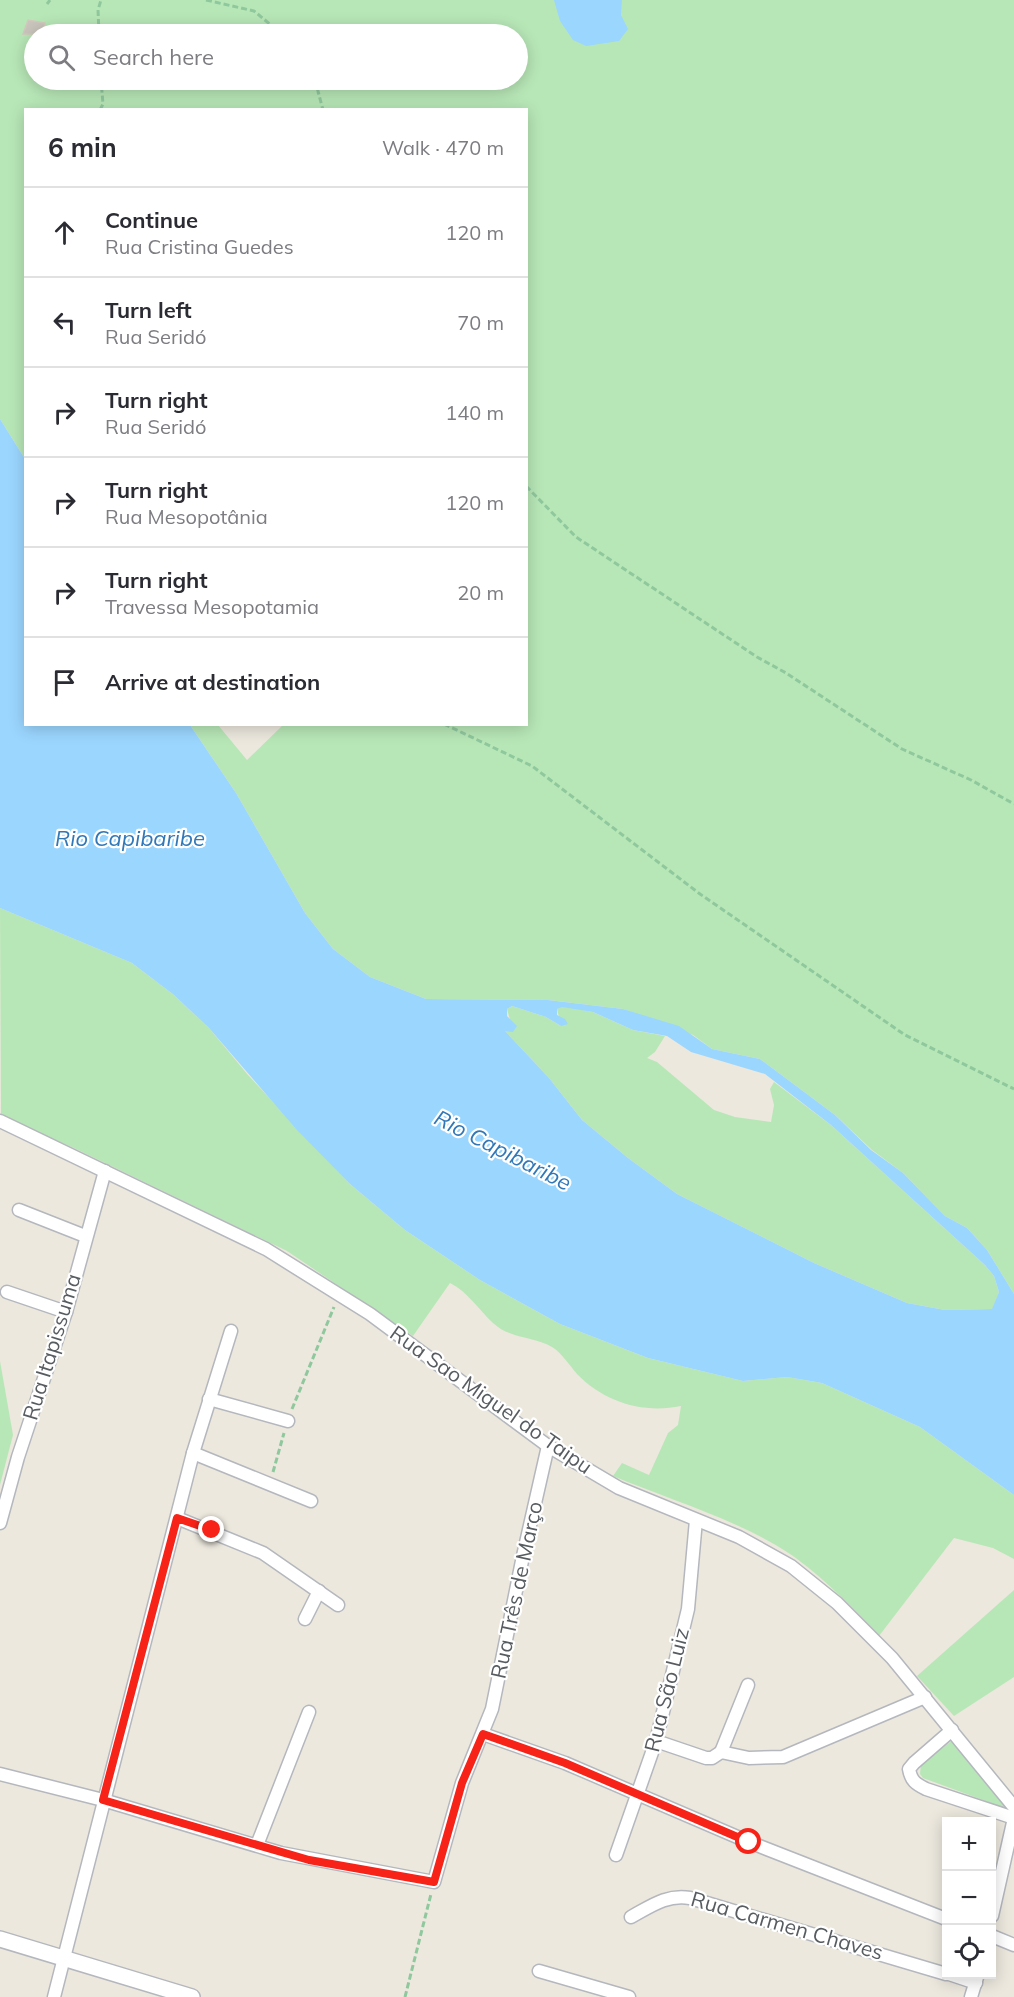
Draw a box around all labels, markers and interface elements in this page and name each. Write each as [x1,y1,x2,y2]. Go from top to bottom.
search box [24,24,528,90]
icon: search [45,41,78,74]
text: Search here [93,43,214,71]
text: 6 min [48,131,117,164]
text: Walk · 470 m [382,135,504,160]
text: Continue [105,206,198,234]
icon: ahead [48,216,81,249]
text: 120 m [445,220,504,245]
text: Rua Cristina Guedes [105,234,294,259]
text: Turn left [105,296,192,324]
icon: left [48,306,81,339]
text: 70 m [457,310,504,335]
text: Rua Seridó [105,324,206,349]
text: Turn right [105,386,208,414]
icon: right [48,396,81,429]
text: 140 m [445,400,504,425]
text: Rua Seridó [105,414,206,439]
text: Turn right [105,476,208,504]
icon: right [48,486,81,519]
text: 120 m [445,490,504,515]
text: Rua Mesopotânia [105,504,268,529]
text: Turn right [105,566,208,594]
icon: right [48,576,81,609]
text: 20 m [457,580,504,605]
text: Travessa Mesopotamia [105,594,319,619]
icon: arrive [48,666,81,699]
text: Arrive at destination [105,668,320,696]
water label: Rio Capibaribe [55,824,205,852]
water label: Rio Capibaribe [430,1104,576,1197]
street label: Rua Itapissuma [16,1270,86,1423]
street label: Rua Sao Miguel do Taipu [385,1319,598,1479]
street label: Rua Três de Março [485,1499,547,1681]
route end [198,1516,224,1542]
street label: Rua São Luiz [638,1625,694,1755]
map controls [942,1817,996,1979]
button: + [942,1817,996,1871]
route start [735,1828,761,1854]
button: − [942,1871,996,1925]
street label: Rua Carmen Chaves [688,1885,886,1965]
button: locate [942,1925,996,1979]

